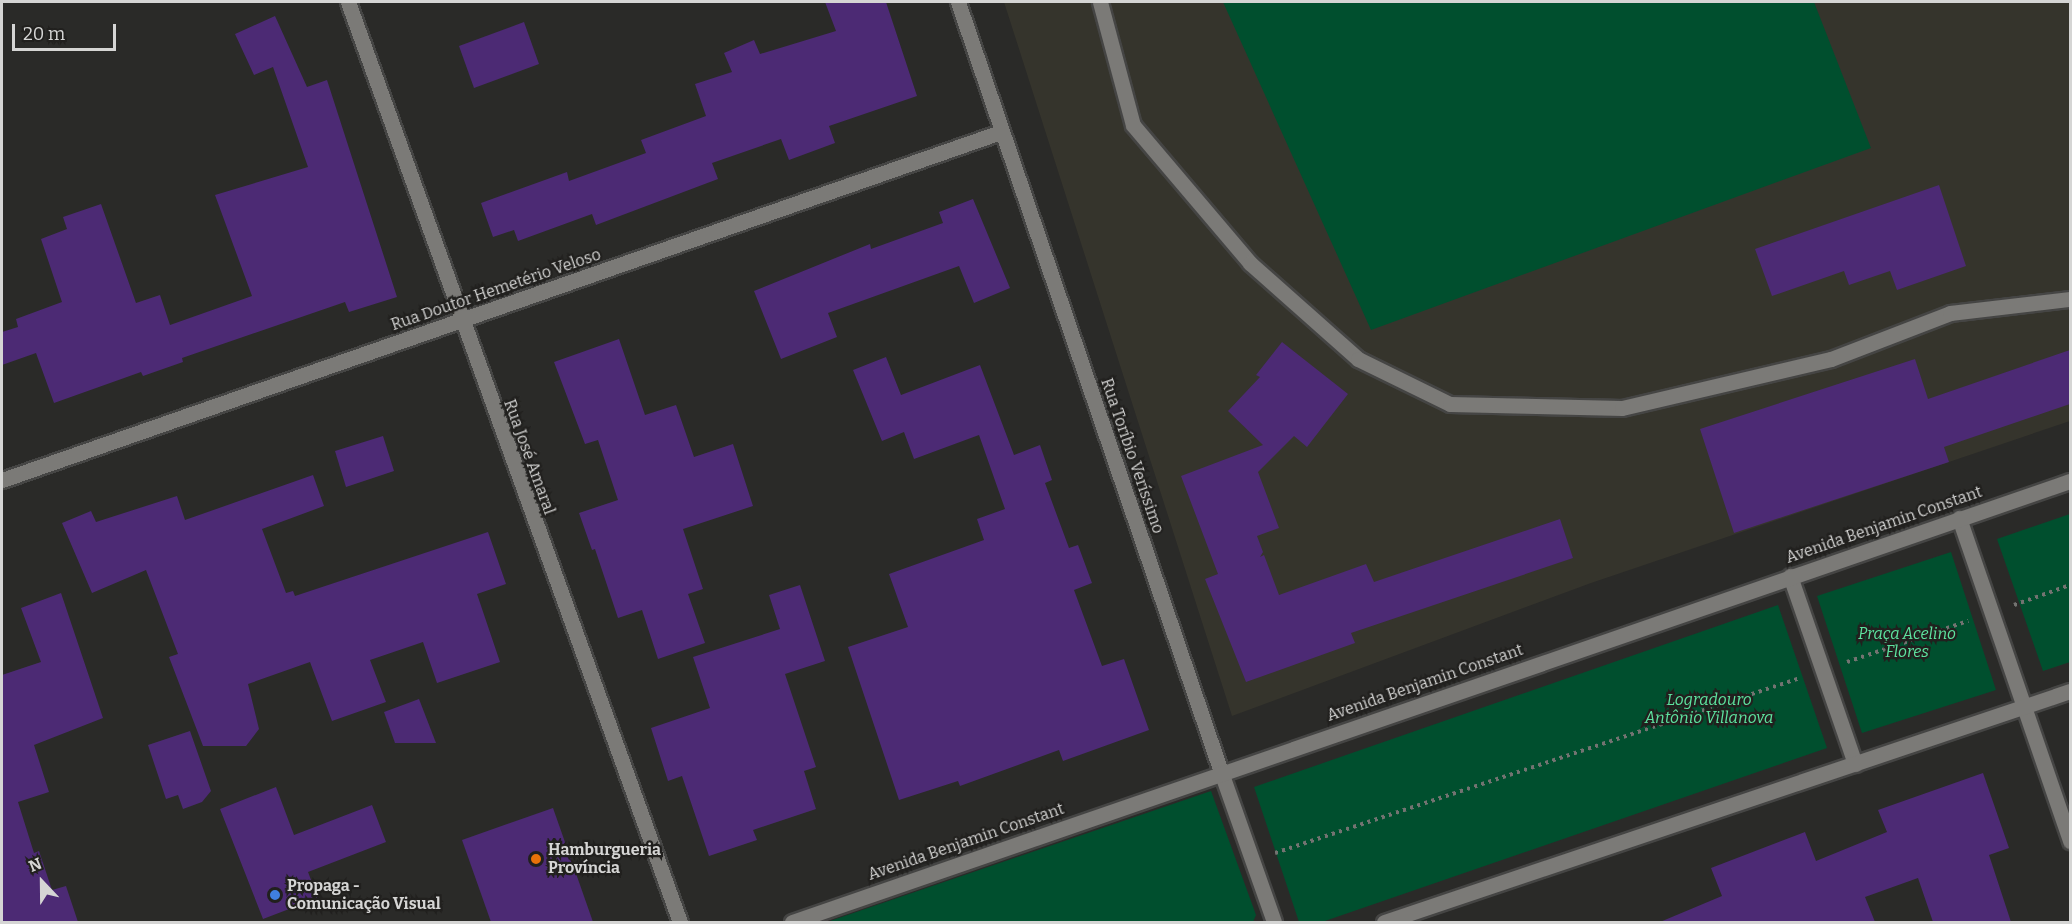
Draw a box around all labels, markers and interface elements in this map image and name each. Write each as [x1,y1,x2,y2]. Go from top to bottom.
scale bar [15,12,118,50]
text: 20 m [23,23,65,45]
street label: Rua Doutor Hemetério Veloso [389,245,603,335]
street label: Rua Toríbio Veríssimo [1096,376,1168,536]
street label: Rua José Amaral [499,397,559,517]
street label: Avenida Benjamin Constant [1783,482,1985,568]
park label: Praça Acelino Flores [1858,624,1956,662]
street label: Avenida Benjamin Constant [1324,640,1526,726]
park label: Logradouro Antônio Villanova [1645,690,1773,728]
street label: Avenida Benjamin Constant [865,799,1067,885]
place label: Hamburgueria Província [548,840,661,878]
north arrow [12,852,72,912]
marker: Hamburgueria Província [529,852,543,866]
text: N [26,854,44,876]
place label: Propaga - Comunicação Visual [287,876,441,914]
marker: Propaga - Comunicação Visual [268,888,282,902]

